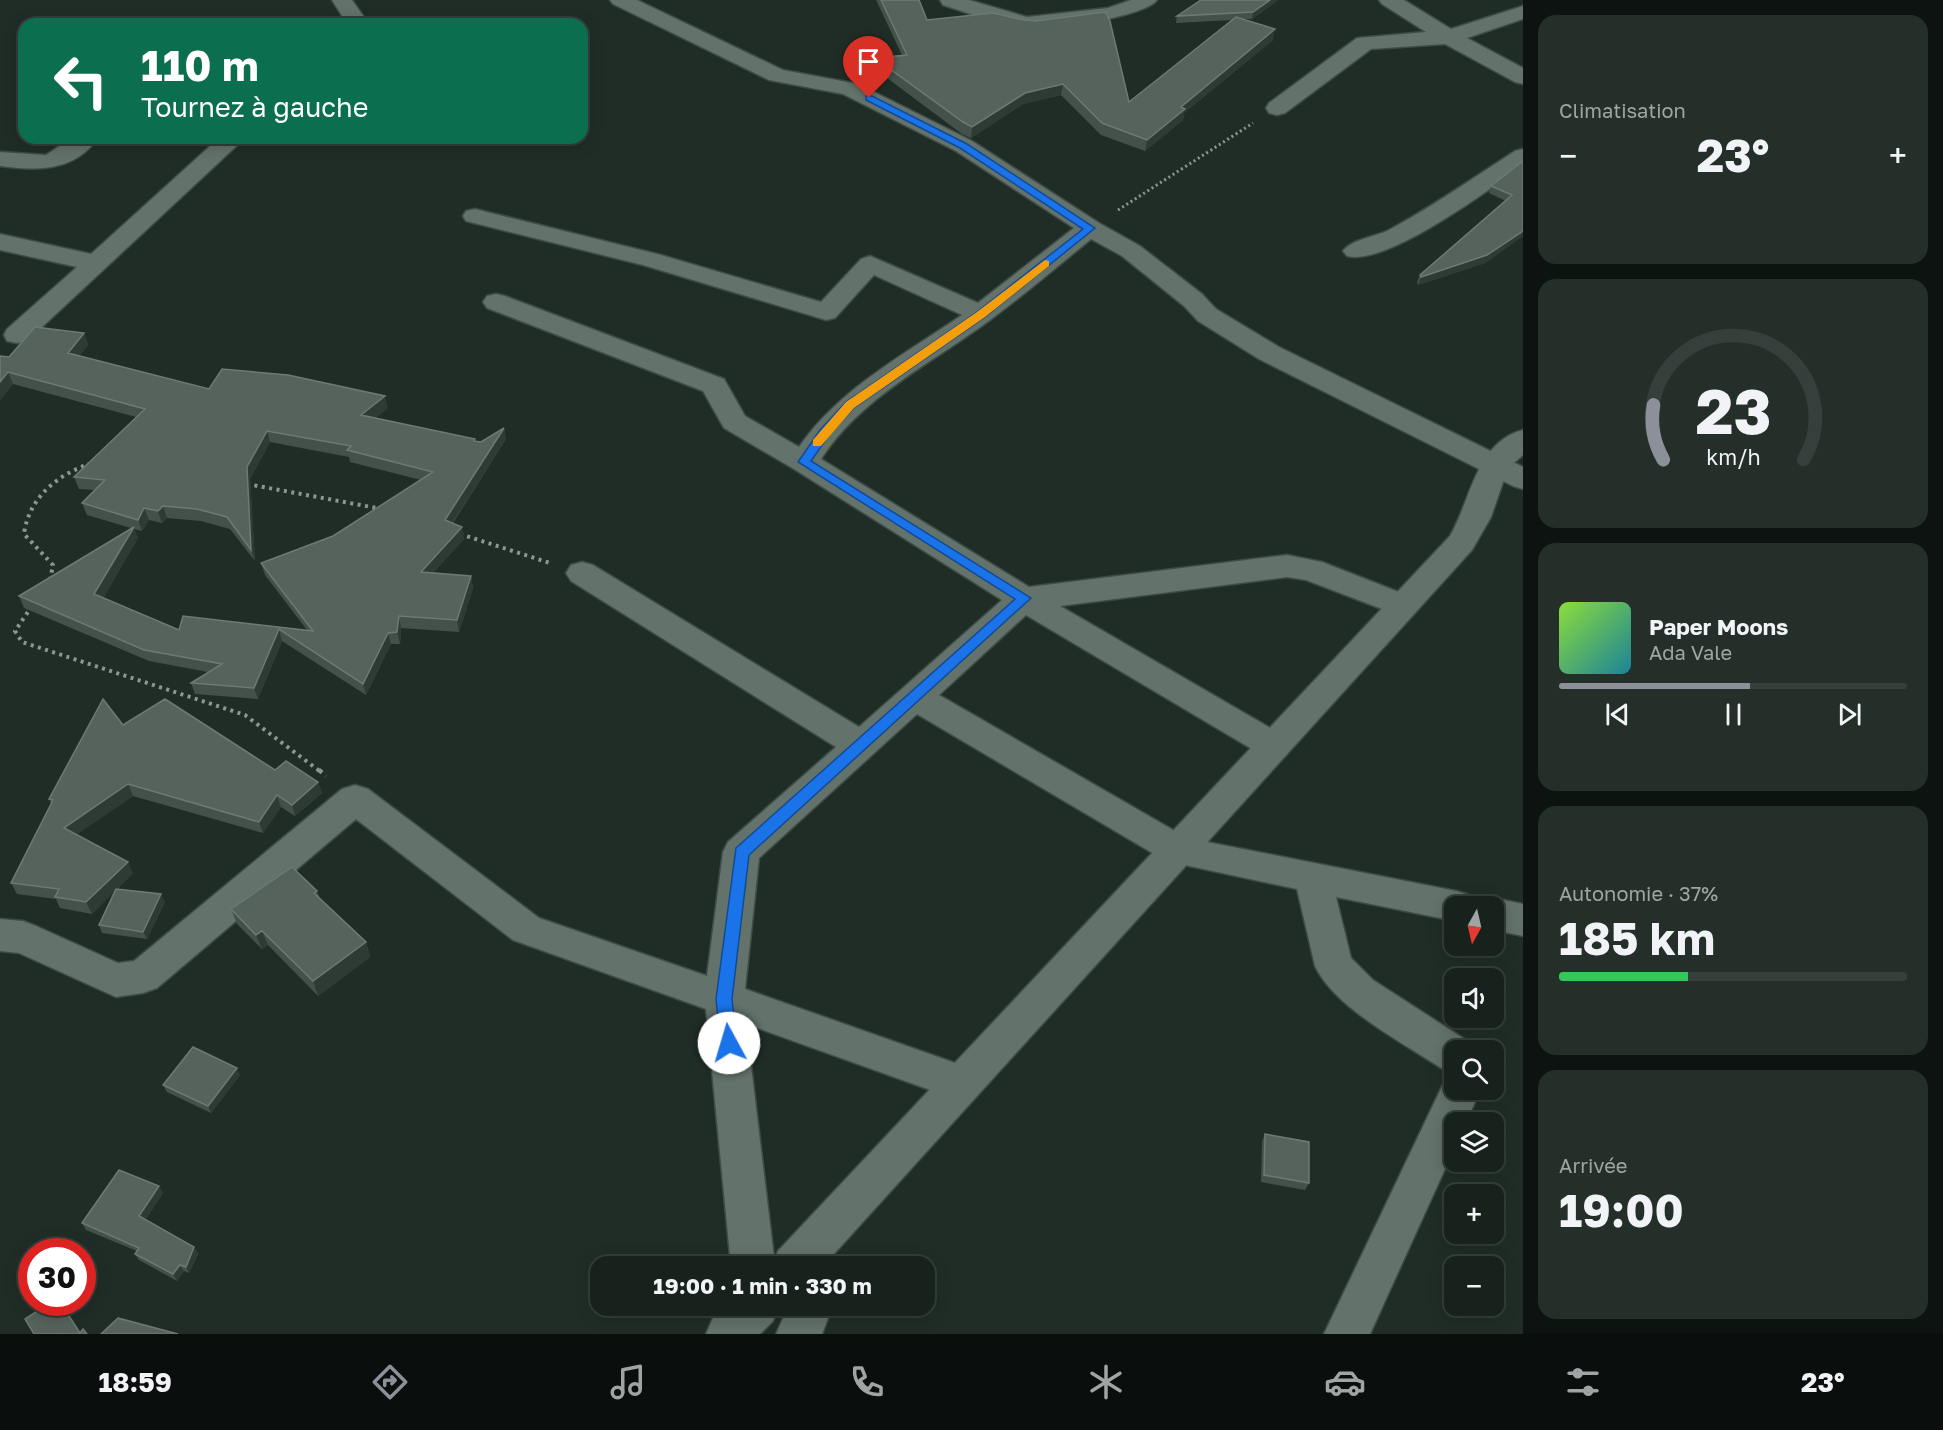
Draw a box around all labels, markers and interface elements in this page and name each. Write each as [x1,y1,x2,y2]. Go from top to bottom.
pin [843,36,894,98]
text: 110 m [141,40,259,90]
icon: left [42,42,120,120]
icon: arrive [852,45,885,78]
text: Tournez à gauche [141,91,368,123]
text: Climatisation [1559,98,1686,122]
text: 23° [1697,128,1769,182]
text: − [1559,136,1577,175]
text: + [1889,136,1907,175]
text: 23 [1695,373,1771,448]
text: km/h [1706,445,1760,471]
text: Paper Moons [1649,613,1788,640]
text: Ada Vale [1649,640,1732,664]
icon: previous [1601,698,1634,731]
icon: pause [1717,698,1750,731]
icon: next [1833,698,1866,731]
text: Autonomie · 37% [1559,881,1718,905]
north arrow [1444,896,1504,956]
map controls [1444,896,1504,1316]
text: 185 km [1559,911,1715,965]
button: sound [1444,968,1504,1028]
position arrow [697,1011,761,1075]
button: search [1444,1040,1504,1100]
button: layers [1444,1112,1504,1172]
text: Arrivée [1559,1153,1627,1177]
text: 19:00 [1559,1183,1684,1237]
button: + [1444,1184,1504,1244]
speed limit sign: 30 [18,1238,96,1316]
button: − [1444,1256,1504,1316]
text: 19:00 · 1 min · 330 m [653,1272,872,1299]
icon: directions [369,1361,411,1403]
icon: music [607,1361,649,1403]
icon: phone [846,1361,888,1403]
icon: climate [1085,1361,1127,1403]
icon: car [1324,1361,1366,1403]
icon: filters [1562,1361,1604,1403]
text: 18:59 [98,1366,172,1398]
text: 23° [1801,1366,1845,1398]

